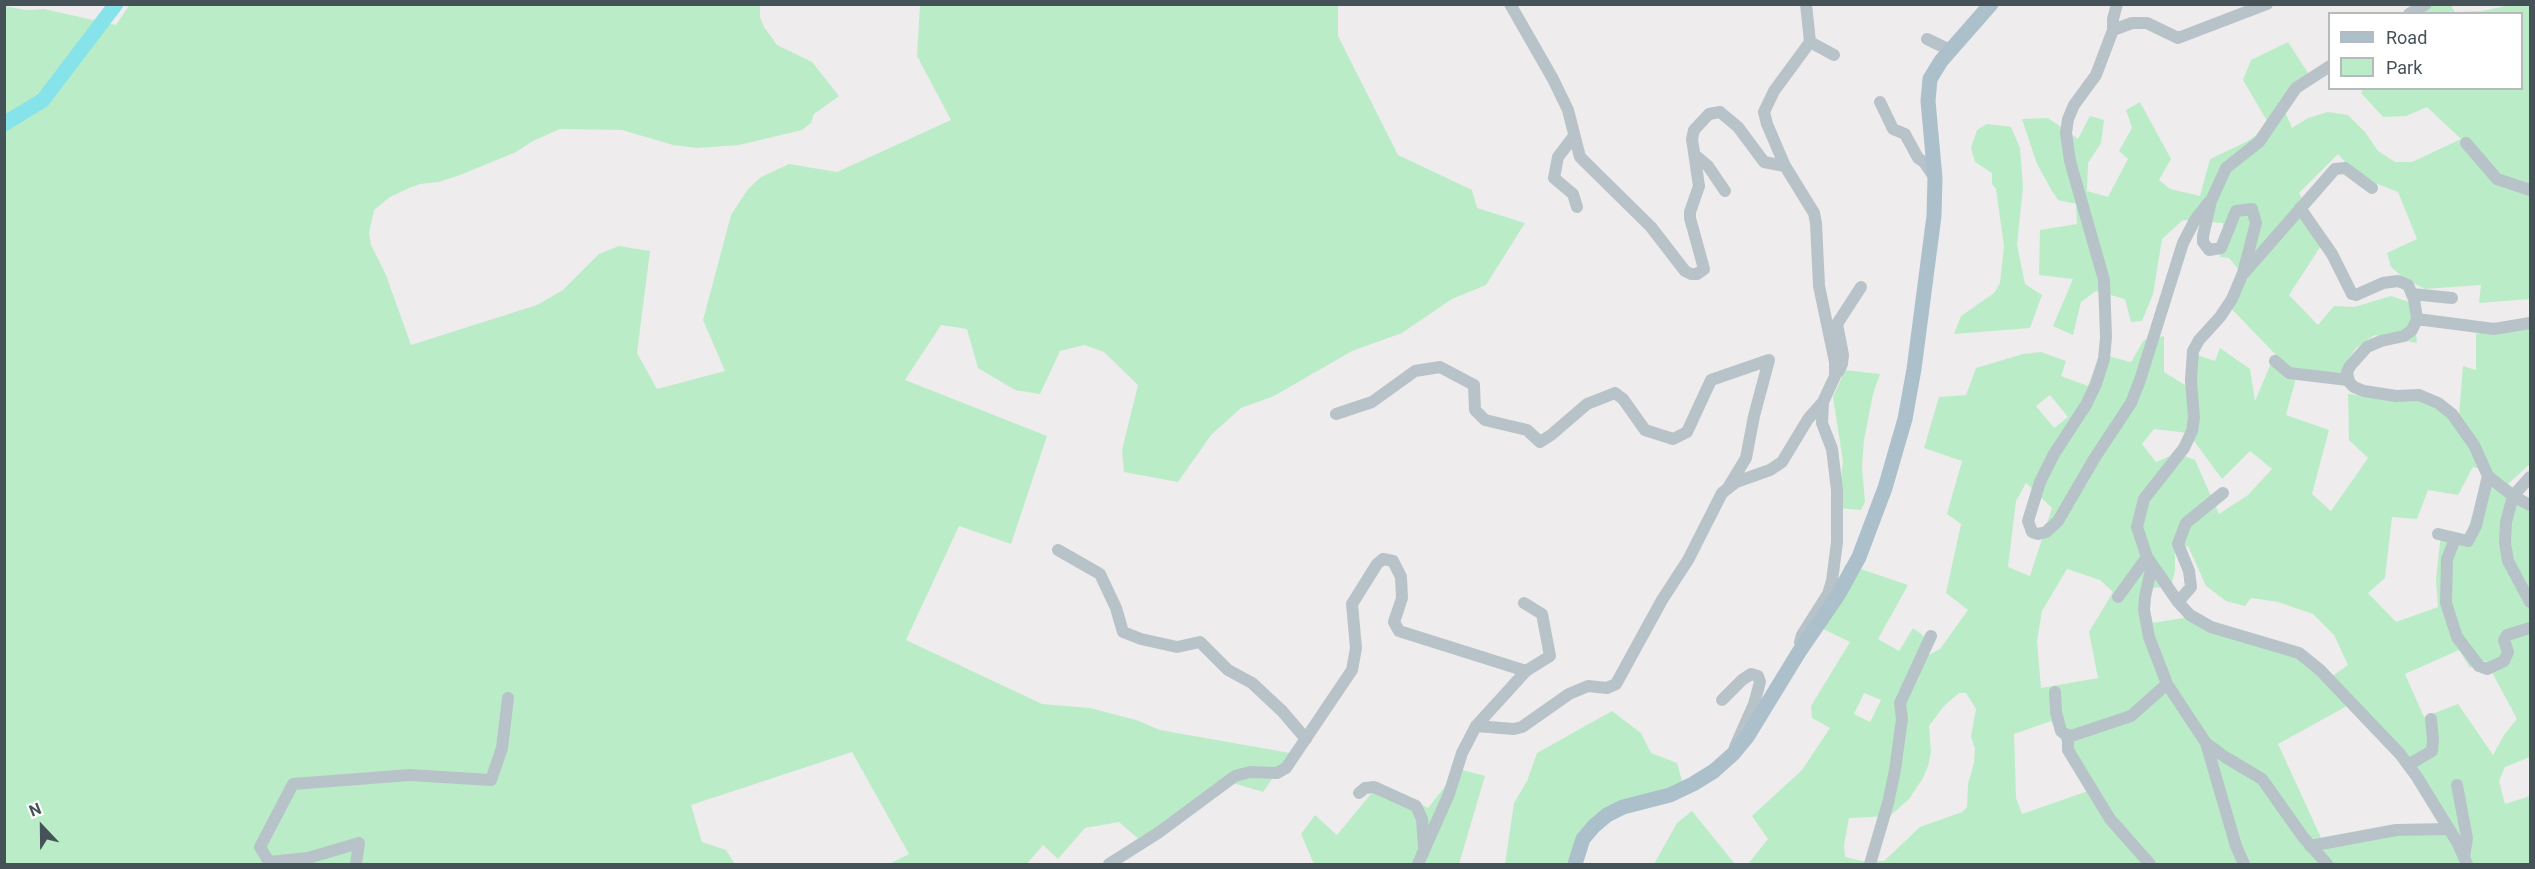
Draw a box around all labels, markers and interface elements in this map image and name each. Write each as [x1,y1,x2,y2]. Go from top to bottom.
legend [2328,12,2523,90]
text: Road [2386,27,2427,48]
text: Park [2386,57,2422,78]
north arrow [12,797,72,857]
text: N [26,799,44,821]

